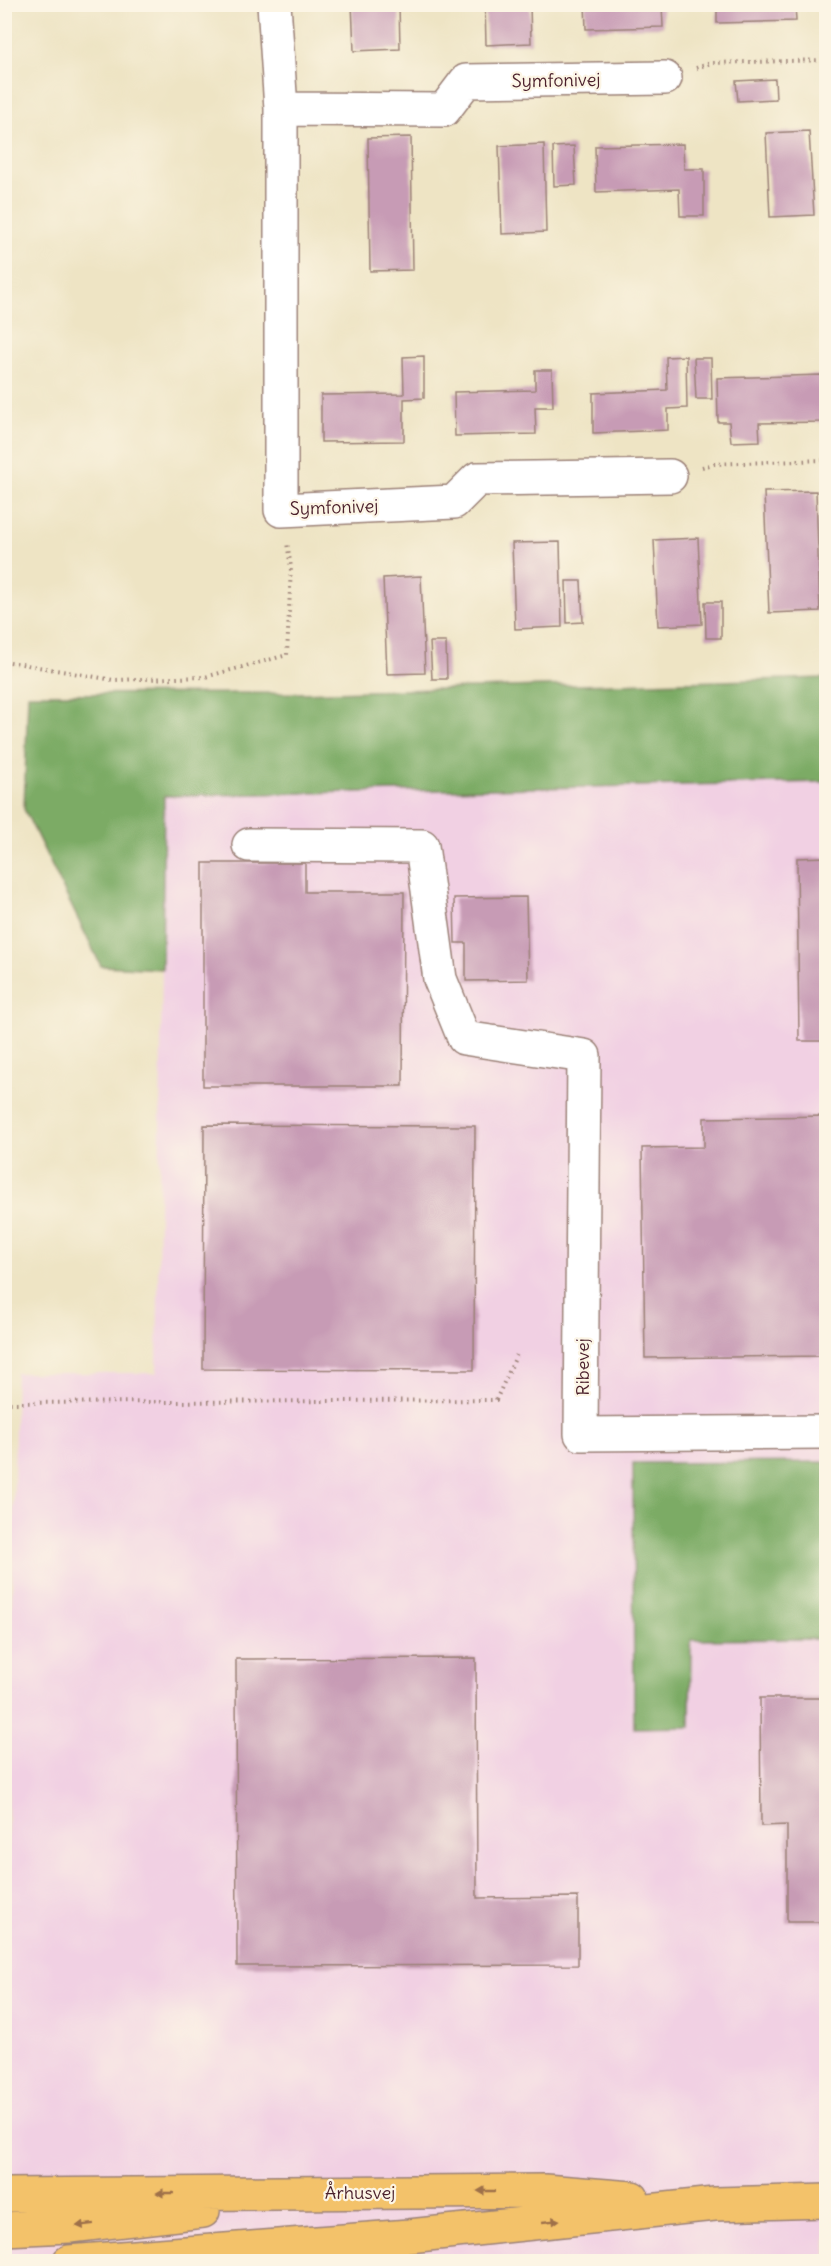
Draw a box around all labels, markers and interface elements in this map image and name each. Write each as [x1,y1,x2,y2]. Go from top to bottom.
street label: Symfonivej [511,68,601,92]
street label: Symfonivej [289,494,379,520]
street label: Ribevej [571,1338,594,1396]
street label: Århusvej [325,2181,395,2204]
one-way arrow [477,2186,496,2196]
one-way arrow [156,2188,175,2198]
one-way arrow [542,2216,561,2226]
one-way arrow [75,2220,94,2230]

